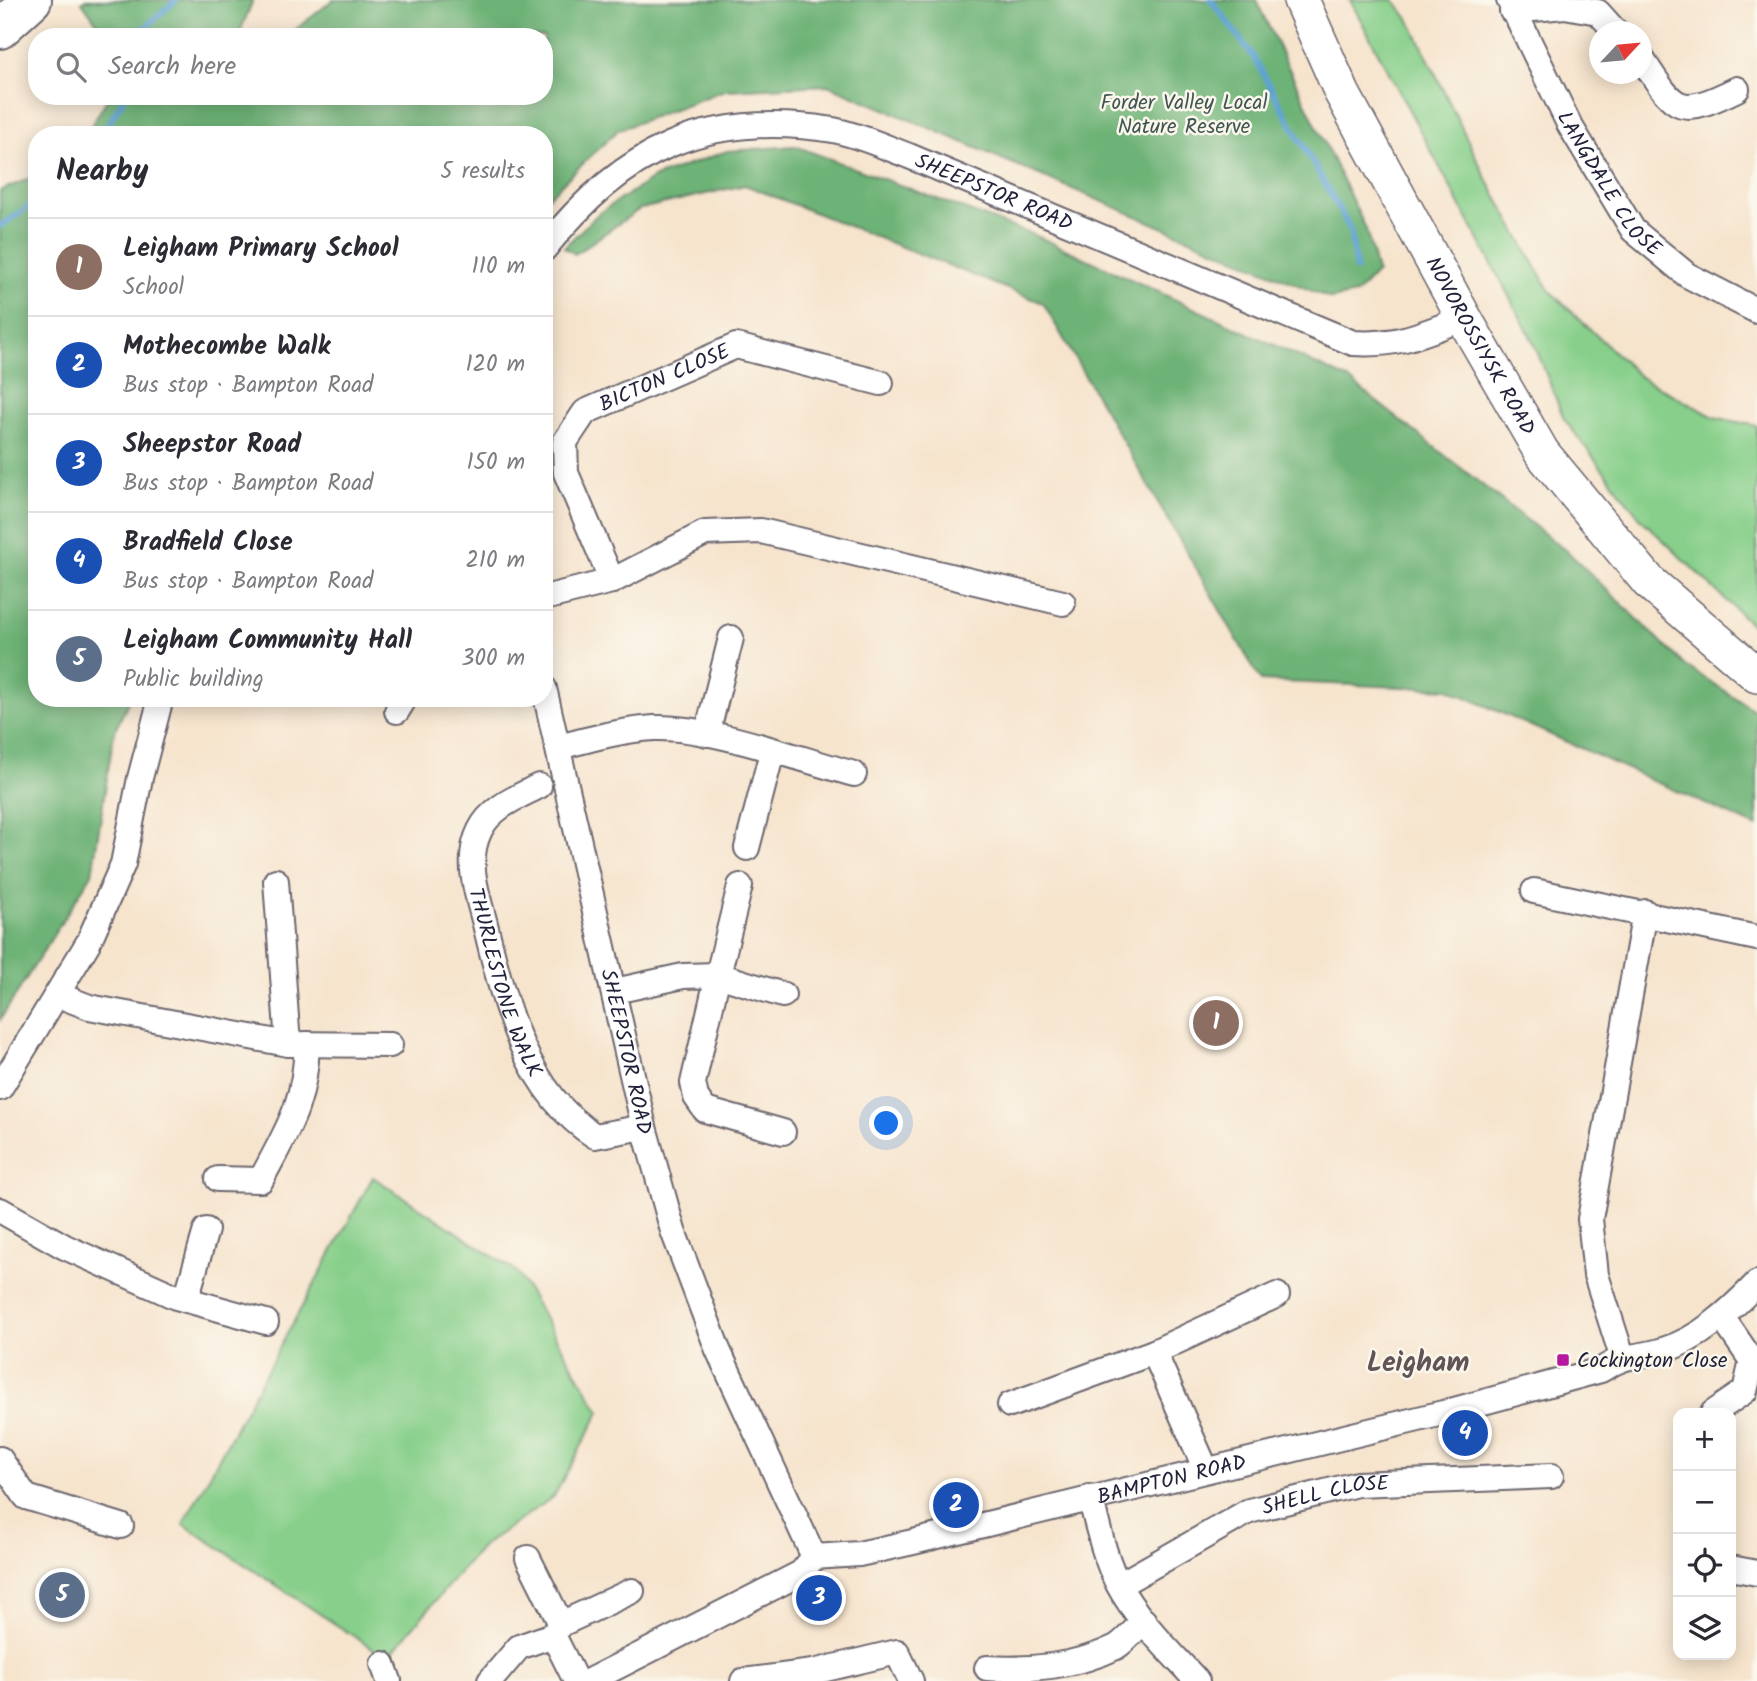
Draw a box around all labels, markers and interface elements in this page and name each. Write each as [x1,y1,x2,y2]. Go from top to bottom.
north arrow [1589,21,1652,84]
search box [28,28,553,105]
text: Search here [108,46,236,88]
icon: search [52,48,90,86]
park label: Forder Valley Local Nature Reserve [1100,87,1268,144]
street label: LANGDALE CLOSE [1547,106,1669,266]
street label: SHEEPSTOR ROAD [909,145,1078,241]
text: Nearby [56,148,148,196]
text: 5 results [440,154,525,190]
text: Leigham Primary School [123,228,399,270]
text: 1 [76,249,82,285]
text: 110 m [472,249,525,285]
street label: NOVOROSSIYSK ROAD [1416,251,1543,442]
text: School [123,270,184,306]
text: Mothecombe Walk [123,326,330,368]
street label: BICTON CLOSE [594,335,736,422]
text: 2 [72,347,86,383]
text: 120 m [465,347,525,383]
text: Bus stop · Bampton Road [123,368,373,404]
text: Sheepstor Road [123,424,301,466]
text: 3 [73,445,85,481]
text: 150 m [466,445,525,481]
text: Bus stop · Bampton Road [123,466,373,502]
text: Bradfield Close [123,522,293,564]
text: 4 [73,543,85,579]
text: 210 m [465,543,525,579]
text: Bus stop · Bampton Road [123,564,373,600]
text: Leigham Community Hall [123,620,412,662]
text: 5 [73,641,85,677]
text: 300 m [461,641,525,677]
text: Public building [123,662,264,698]
street label: THURLESTONE WALK [458,885,550,1084]
street label: SHEEPSTOR ROAD [591,966,660,1139]
pin: 1 [1193,997,1239,1049]
your location [869,1106,903,1140]
district label: Leigham [1367,1341,1469,1386]
place label: Cockington Close [1577,1345,1728,1378]
marker: Cockington Close [1555,1352,1571,1368]
pin: 4 [1442,1407,1488,1459]
map controls [1673,1408,1736,1660]
button: + [1673,1408,1736,1471]
street label: BAMPTON ROAD [1094,1446,1250,1515]
street label: SHELL CLOSE [1259,1468,1390,1525]
button: − [1673,1471,1736,1534]
pin: 2 [933,1479,979,1531]
button: locate [1673,1534,1736,1597]
pin: 5 [39,1569,85,1621]
pin: 3 [796,1572,842,1624]
button: layers [1673,1597,1736,1660]

